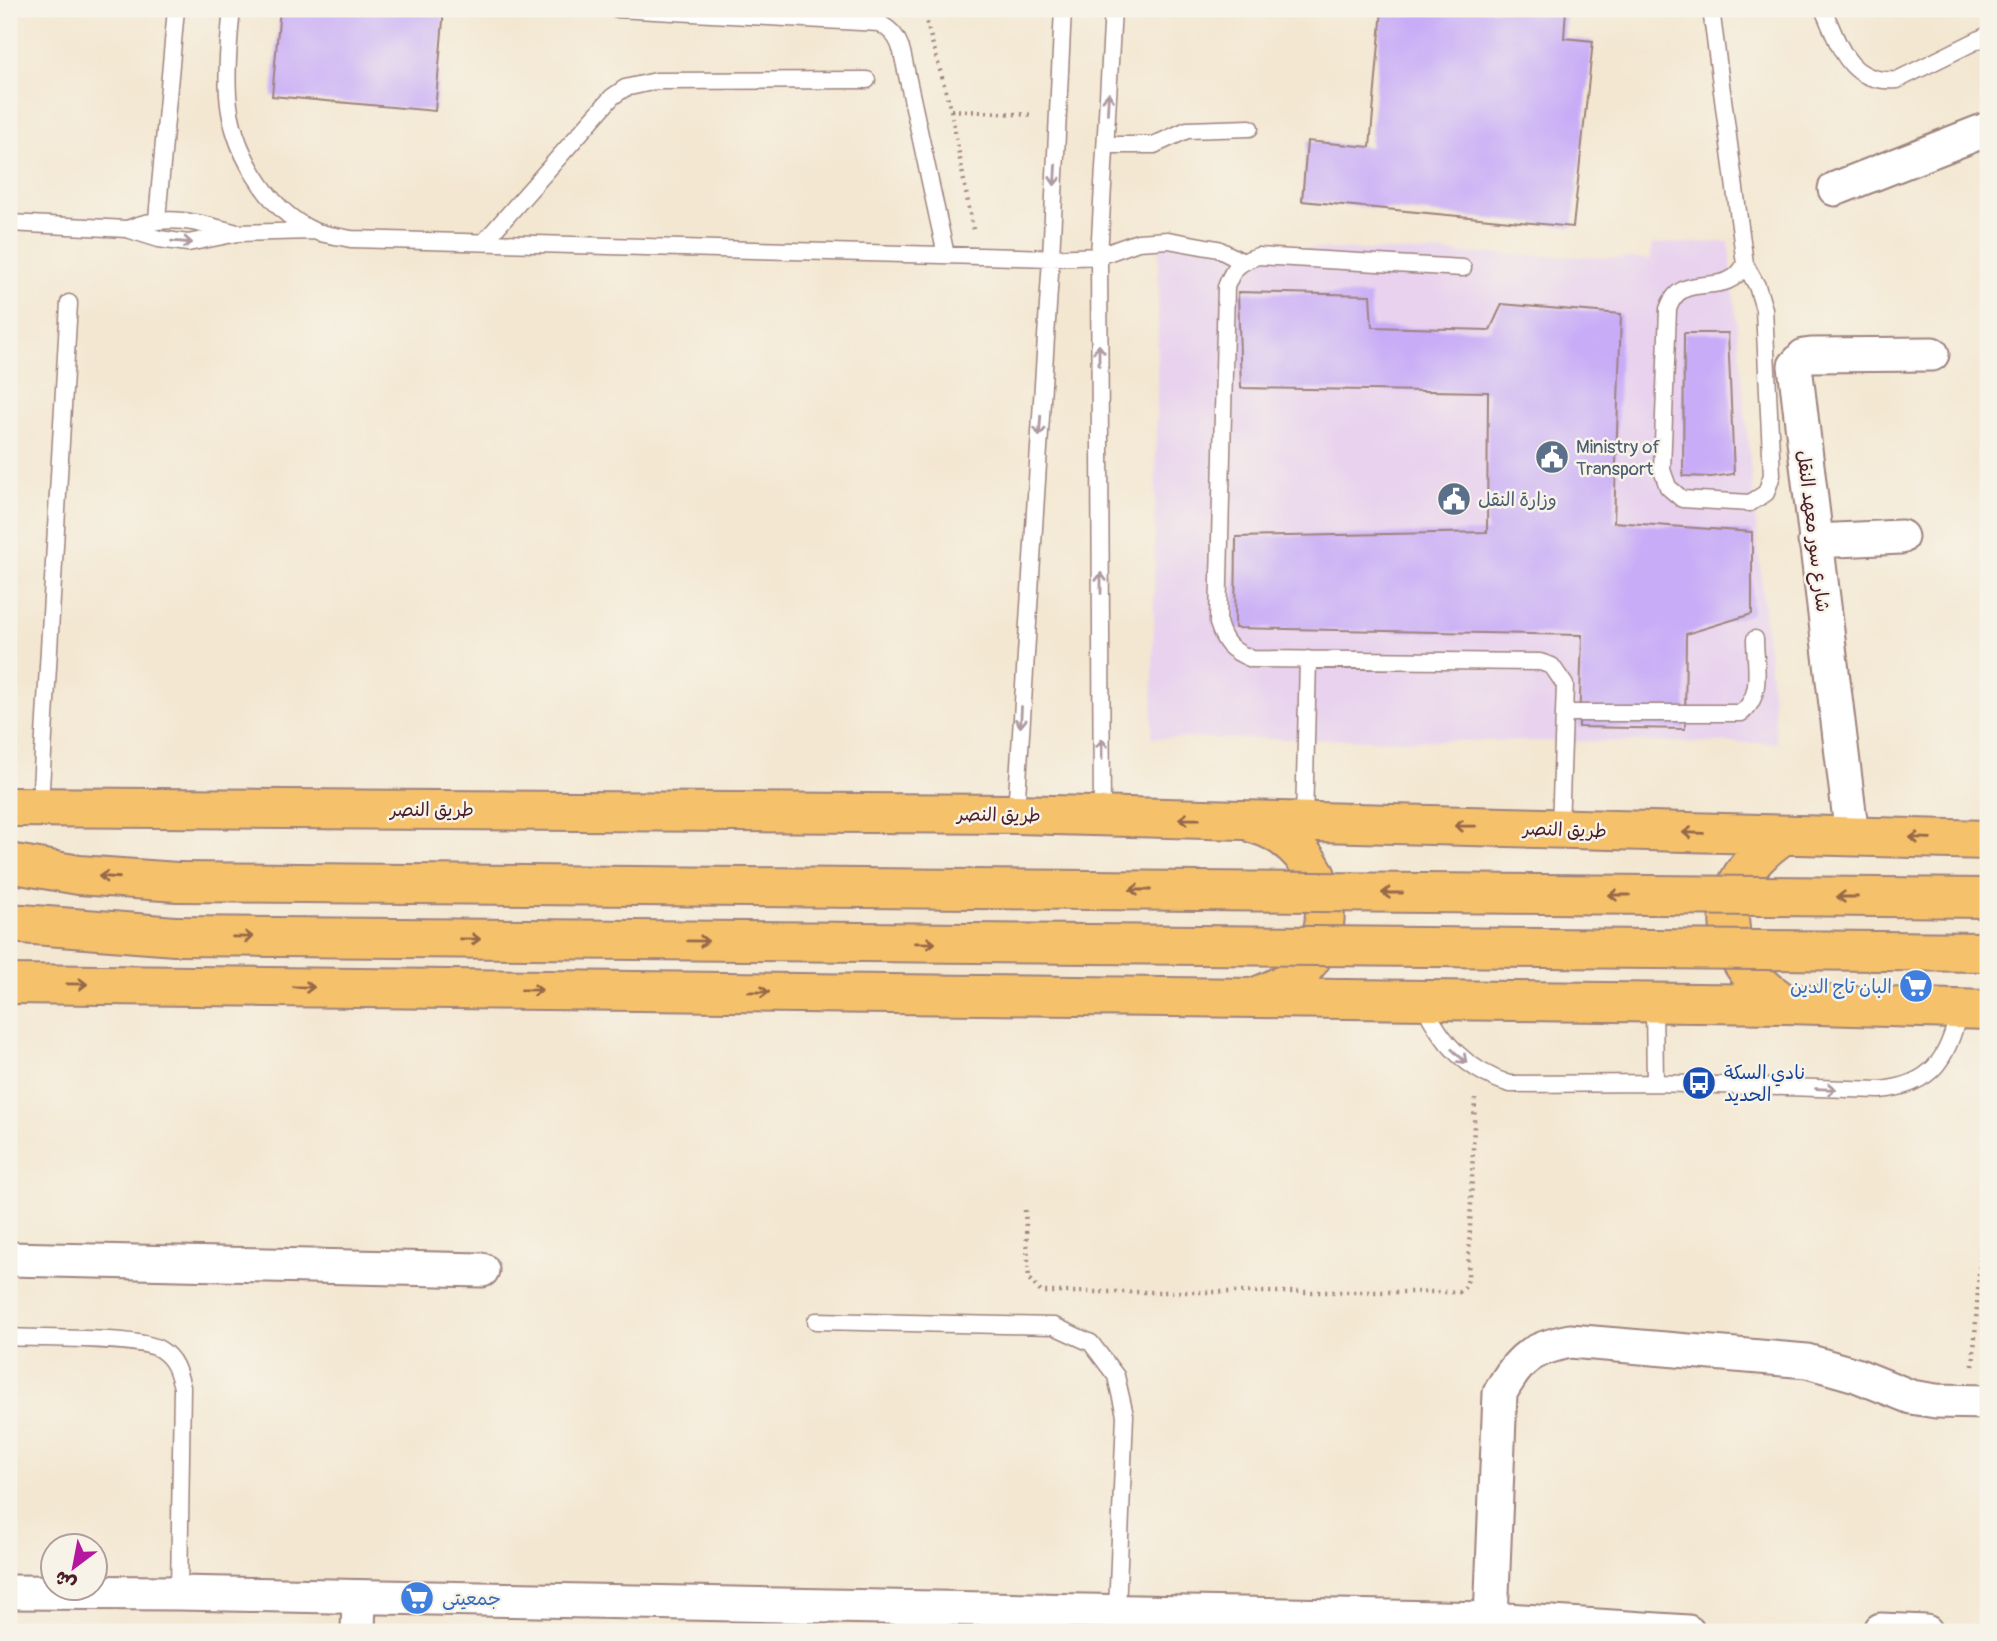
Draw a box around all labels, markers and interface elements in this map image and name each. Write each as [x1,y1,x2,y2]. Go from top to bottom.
one-way arrow [1102,92,1115,115]
one-way arrow [1048,163,1061,186]
one-way arrow [170,235,193,248]
one-way arrow [1092,344,1106,367]
one-way arrow [1033,415,1046,437]
place label: Ministry of Transport [1576,435,1660,481]
public building icon: Ministry of Transport [1533,438,1571,476]
street label: شارع سور معهد النقل [1790,449,1835,614]
public building icon: وزارة النقل [1435,480,1473,518]
place label: وزارة النقل [1478,488,1557,512]
one-way arrow [1094,571,1108,594]
one-way arrow [1015,705,1028,728]
one-way arrow [1095,738,1108,761]
street label: طريق النصر [388,798,474,822]
street label: طريق النصر [955,802,1041,828]
one-way arrow [1178,813,1201,826]
street label: طريق النصر [1521,816,1607,843]
one-way arrow [1454,819,1477,833]
one-way arrow [1681,826,1704,839]
one-way arrow [1909,832,1932,845]
one-way arrow [98,870,121,883]
one-way arrow [1128,884,1151,897]
one-way arrow [1380,886,1403,900]
one-way arrow [1608,888,1631,901]
one-way arrow [1835,890,1858,903]
one-way arrow [231,930,254,944]
one-way arrow [459,932,482,946]
one-way arrow [686,934,709,948]
one-way arrow [914,936,937,950]
supermarket icon: البان تاج الدين [1897,967,1935,1005]
place label: البان تاج الدين [1790,975,1892,999]
one-way arrow [65,978,88,991]
one-way arrow [293,980,316,994]
one-way arrow [520,983,543,997]
one-way arrow [748,985,771,999]
one-way arrow [1450,1048,1468,1064]
place label: نادي السكة الحديد [1724,1061,1805,1107]
bus stop icon: نادي السكة الحديد [1680,1064,1718,1102]
one-way arrow [1814,1082,1837,1095]
north arrow [38,1532,108,1602]
text: ش [50,1565,81,1596]
supermarket icon: جمعيتى [398,1579,436,1617]
place label: جمعيتى [442,1587,501,1611]

